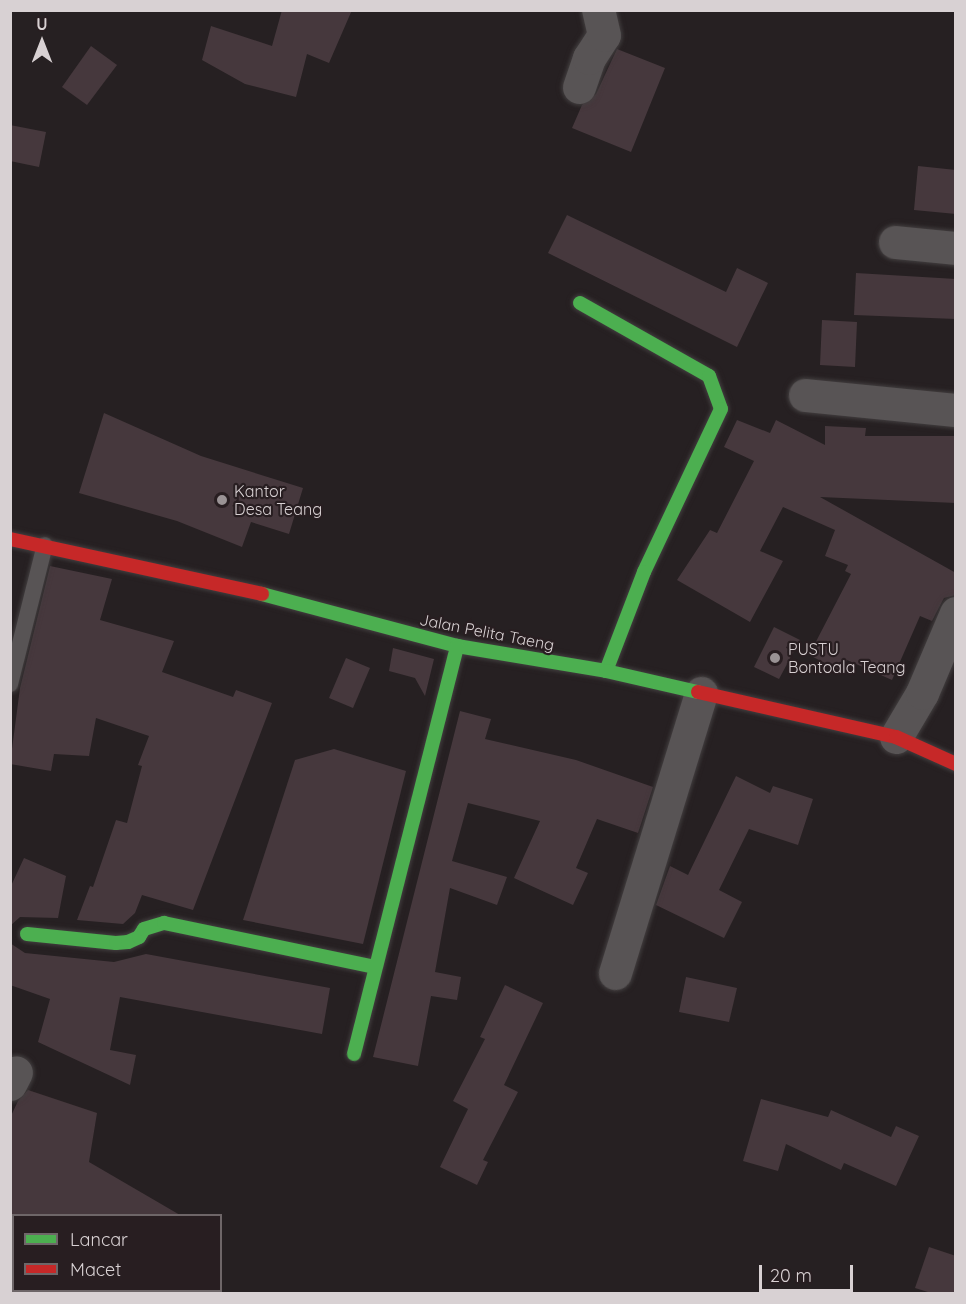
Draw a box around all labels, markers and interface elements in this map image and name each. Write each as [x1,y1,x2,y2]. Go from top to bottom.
north arrow [12,12,72,72]
text: U [36,14,48,34]
place label: Kantor Desa Teang [234,481,322,519]
marker: Kantor Desa Teang [215,493,229,507]
street label: Jalan Pelita Taeng [418,610,556,654]
place label: PUSTU Bontoala Teang [788,639,906,677]
marker: PUSTU Bontoala Teang [766,649,784,667]
legend [12,1214,222,1292]
text: Lancar [70,1228,128,1251]
scale bar [762,1253,856,1291]
text: Macet [70,1258,121,1281]
text: 20 m [770,1264,812,1287]

